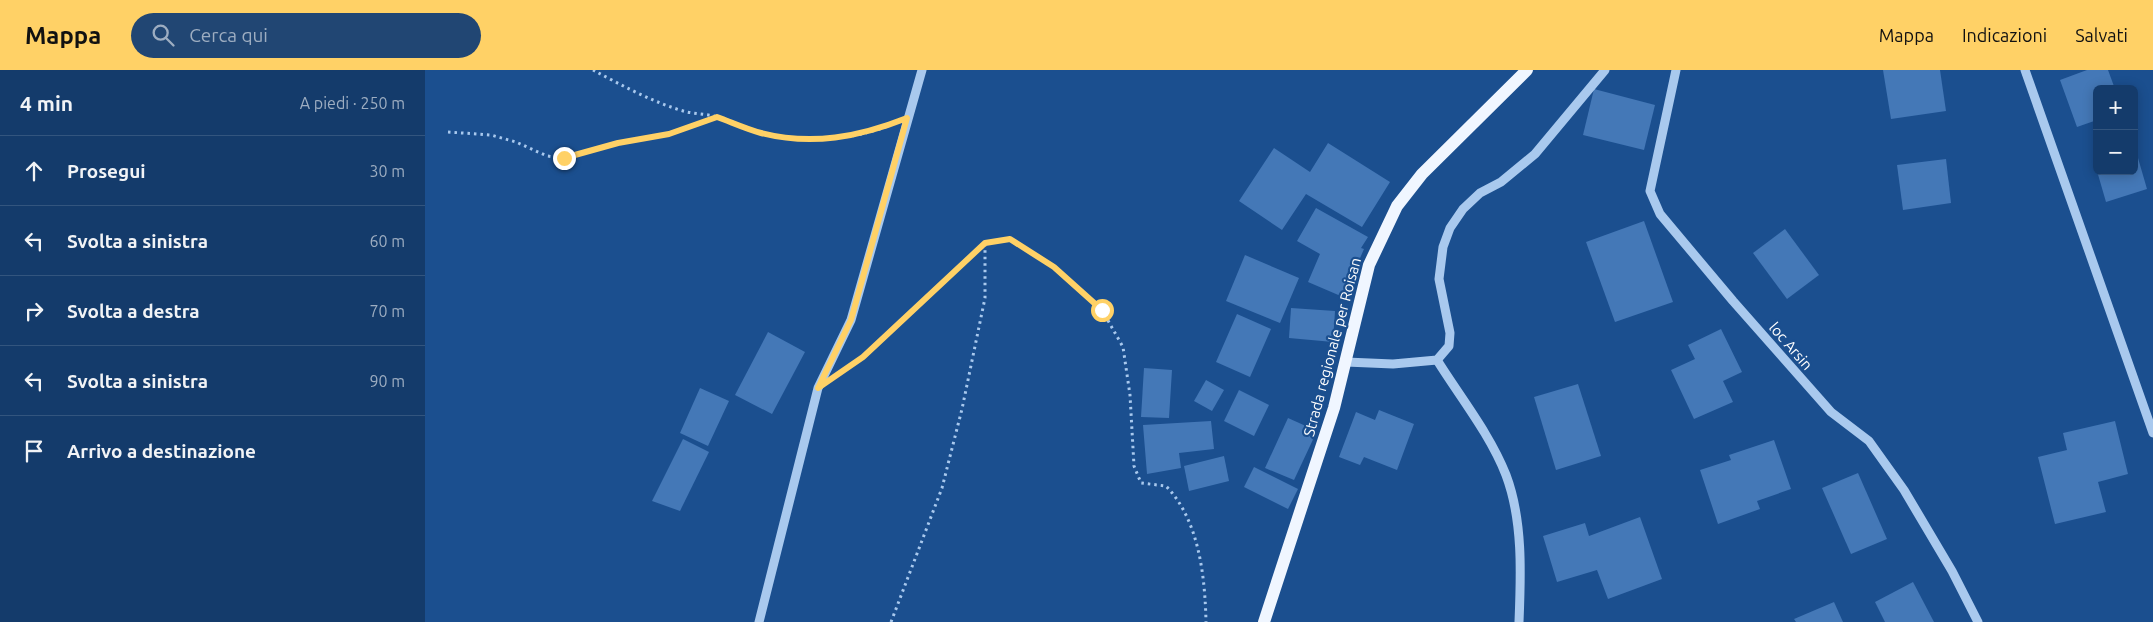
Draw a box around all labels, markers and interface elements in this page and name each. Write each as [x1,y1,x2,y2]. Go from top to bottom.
search box [131,13,481,58]
icon: search [149,21,177,49]
text: Mappa [25,22,101,49]
text: Cerca qui [189,24,268,46]
text: Mappa [1879,25,1934,45]
text: Indicazioni [1962,25,2047,45]
text: Salvati [2075,25,2128,45]
map controls [2093,85,2138,175]
button: + [2093,85,2138,130]
text: 4 min [20,91,73,115]
text: A piedi · 250 m [300,94,405,112]
button: − [2093,130,2138,175]
route end [553,147,576,170]
icon: ahead [20,157,48,185]
text: Prosegui [67,160,146,182]
text: 30 m [369,162,405,180]
icon: left [20,227,48,255]
text: Svolta a sinistra [67,230,208,252]
text: 60 m [369,232,405,250]
street label: Strada regionale per Roisan [1300,256,1364,438]
icon: right [20,297,48,325]
route start [1091,299,1114,322]
text: Svolta a destra [67,300,200,322]
text: 70 m [369,302,405,320]
street label: loc Arsin [1766,319,1816,373]
icon: left [20,367,48,395]
text: Svolta a sinistra [67,370,208,392]
text: 90 m [369,372,405,390]
icon: arrive [20,437,48,465]
text: Arrivo a destinazione [67,440,256,462]

